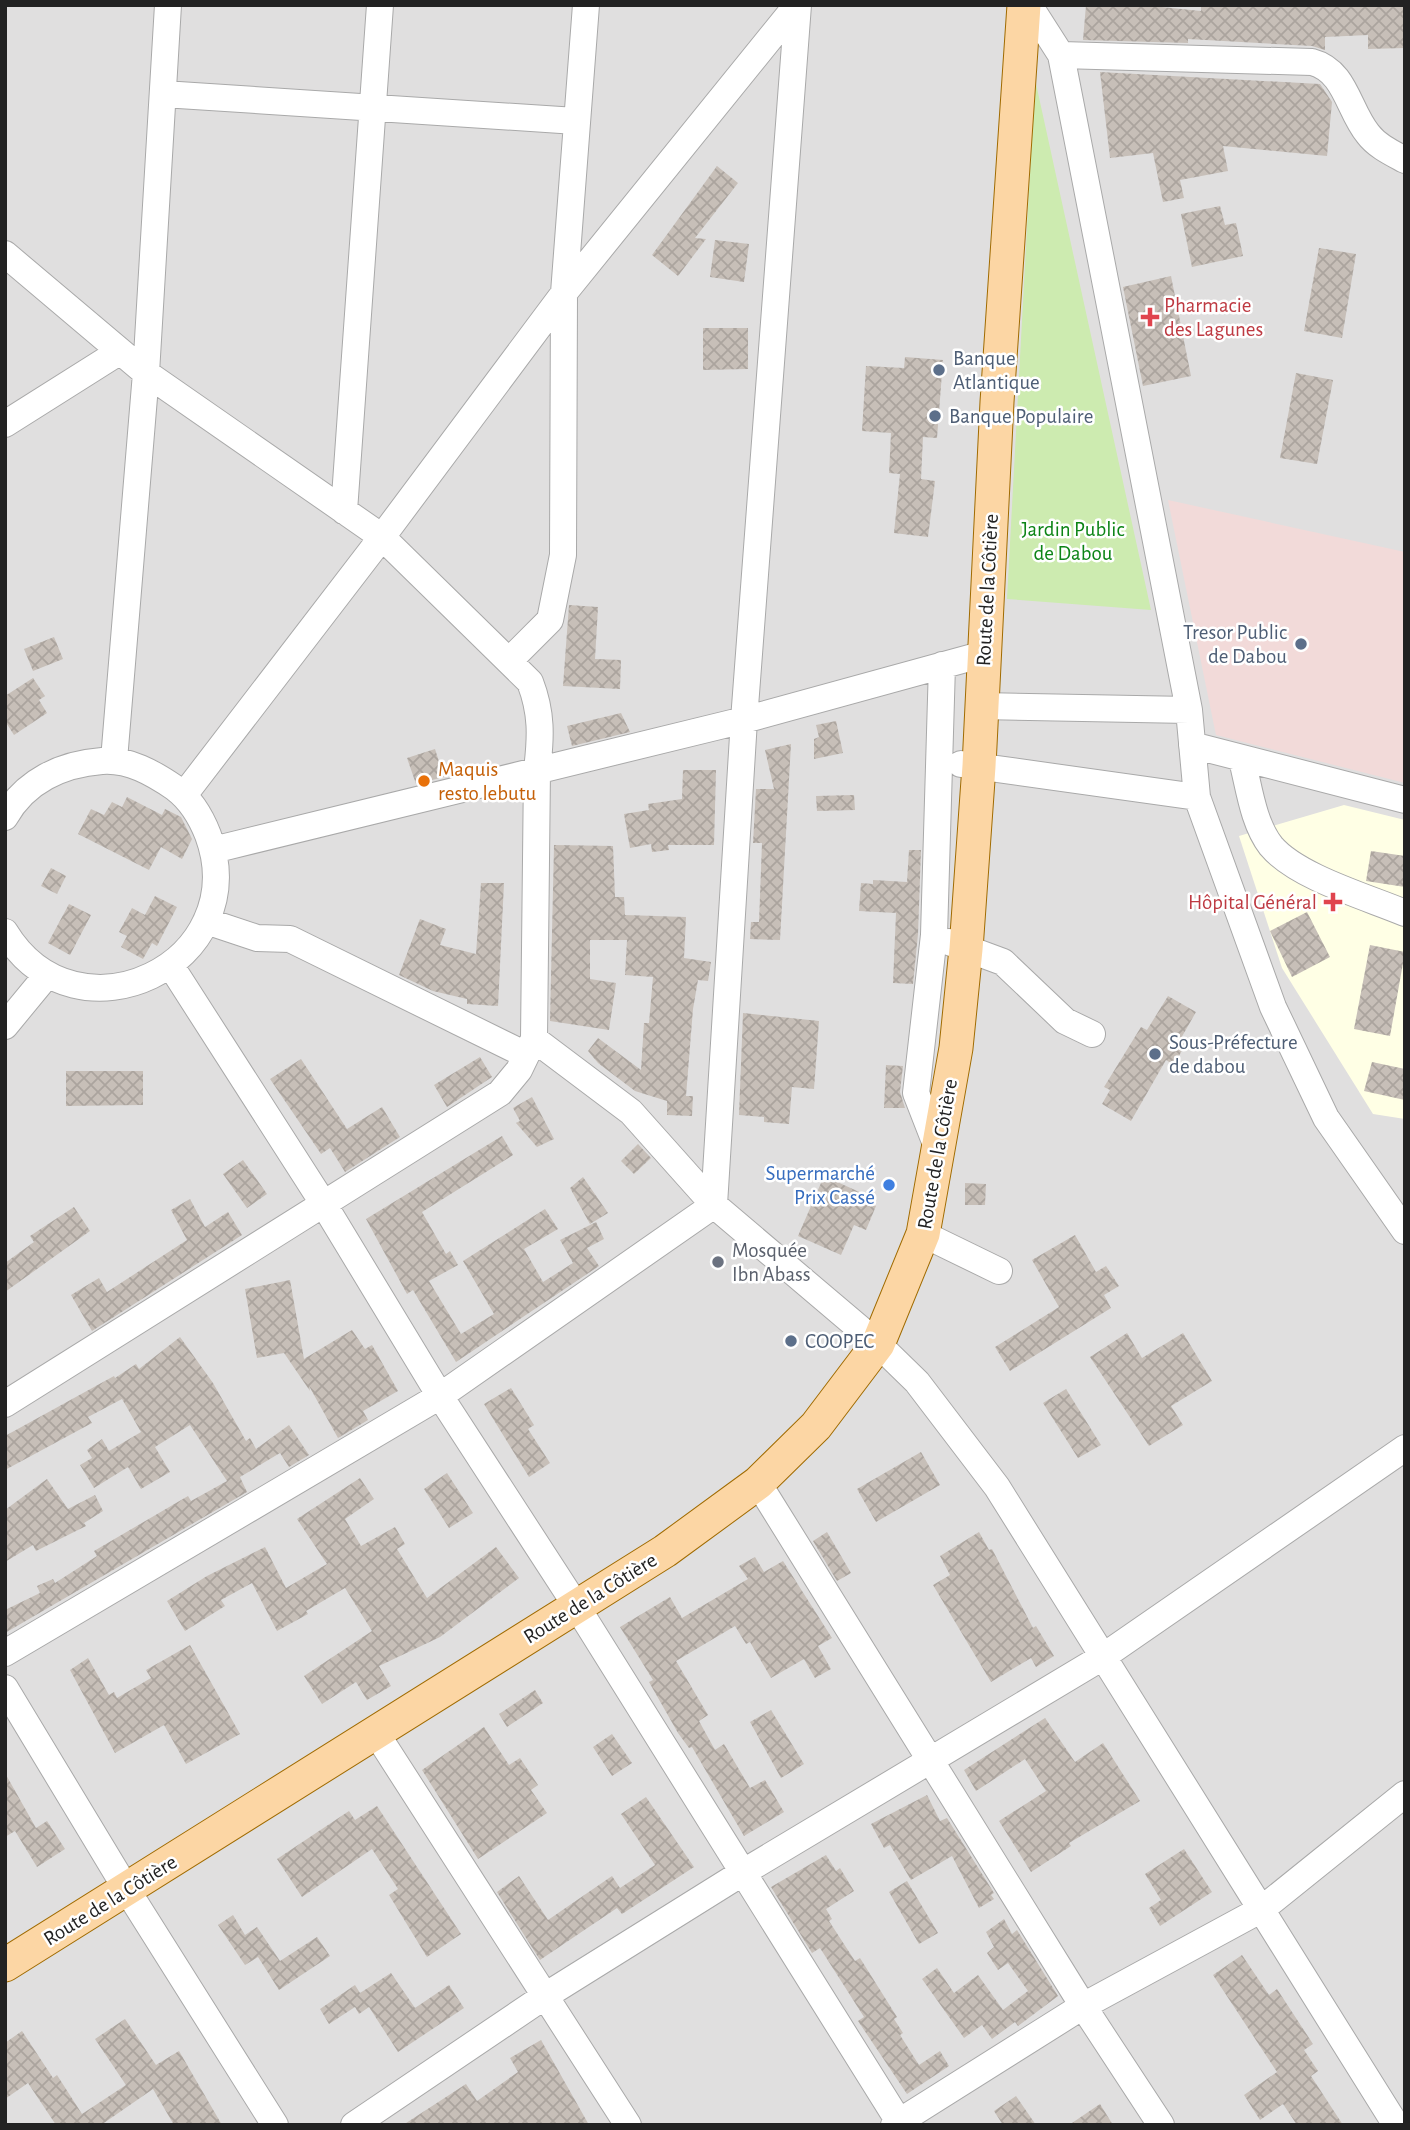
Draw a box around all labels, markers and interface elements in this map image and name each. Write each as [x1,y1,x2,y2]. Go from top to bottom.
place label: Pharmacie des Lagunes [1164,295,1263,340]
marker: Pharmacie des Lagunes [1142,309,1158,325]
place label: Banque Atlantique [953,348,1040,393]
marker: Banque Atlantique [931,362,947,378]
place label: Banque Populaire [949,406,1093,427]
marker: Banque Populaire [927,408,943,424]
street label: Route de la Côtière [973,513,1002,667]
park label: Jardin Public de Dabou [1021,519,1125,564]
place label: Tresor Public de Dabou [1183,622,1287,667]
marker: Tresor Public de Dabou [1293,636,1309,652]
place label: Maquis resto lebutu [438,759,536,804]
marker: Maquis resto lebutu [416,773,432,789]
place label: Hôpital Général [1188,892,1317,913]
marker: Hôpital Général [1323,892,1343,912]
place label: Sous-Préfecture de dabou [1169,1032,1298,1077]
marker: Sous-Préfecture de dabou [1147,1046,1163,1062]
street label: Route de la Côtière [914,1077,961,1231]
place label: Supermarché Prix Cassé [765,1163,875,1208]
marker: Supermarché Prix Cassé [881,1177,897,1193]
place label: Mosquée Ibn Abass [732,1240,811,1285]
marker: Mosquée Ibn Abass [710,1254,726,1270]
place label: COOPEC [805,1331,874,1352]
marker: COOPEC [783,1333,799,1349]
street label: Route de la Côtière [520,1549,661,1648]
street label: Route de la Côtière [40,1851,181,1950]

